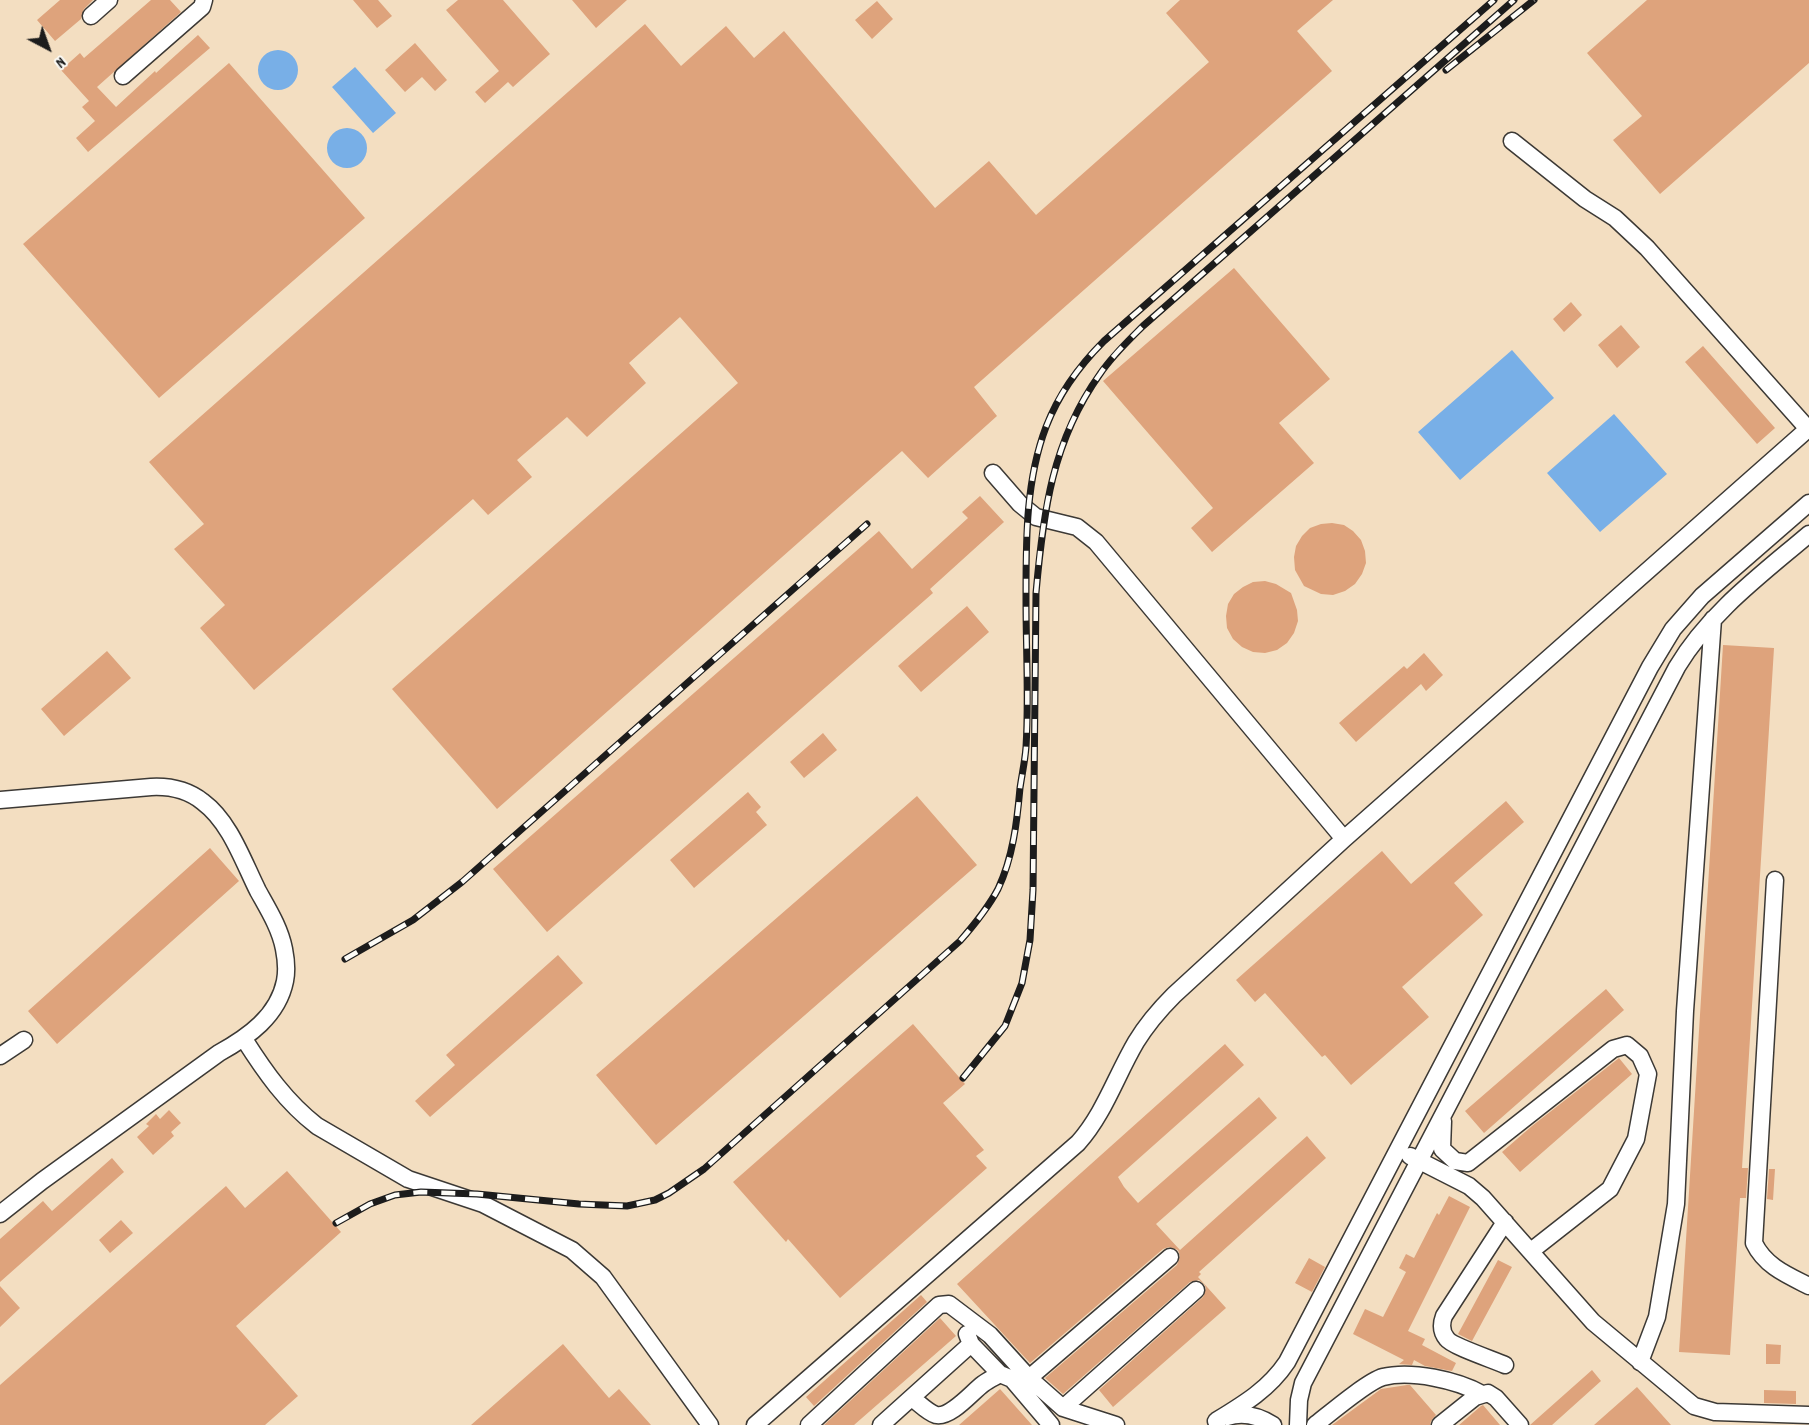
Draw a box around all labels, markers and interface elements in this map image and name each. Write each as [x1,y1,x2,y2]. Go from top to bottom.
north arrow [18,18,78,78]
text: N [50,51,71,73]

